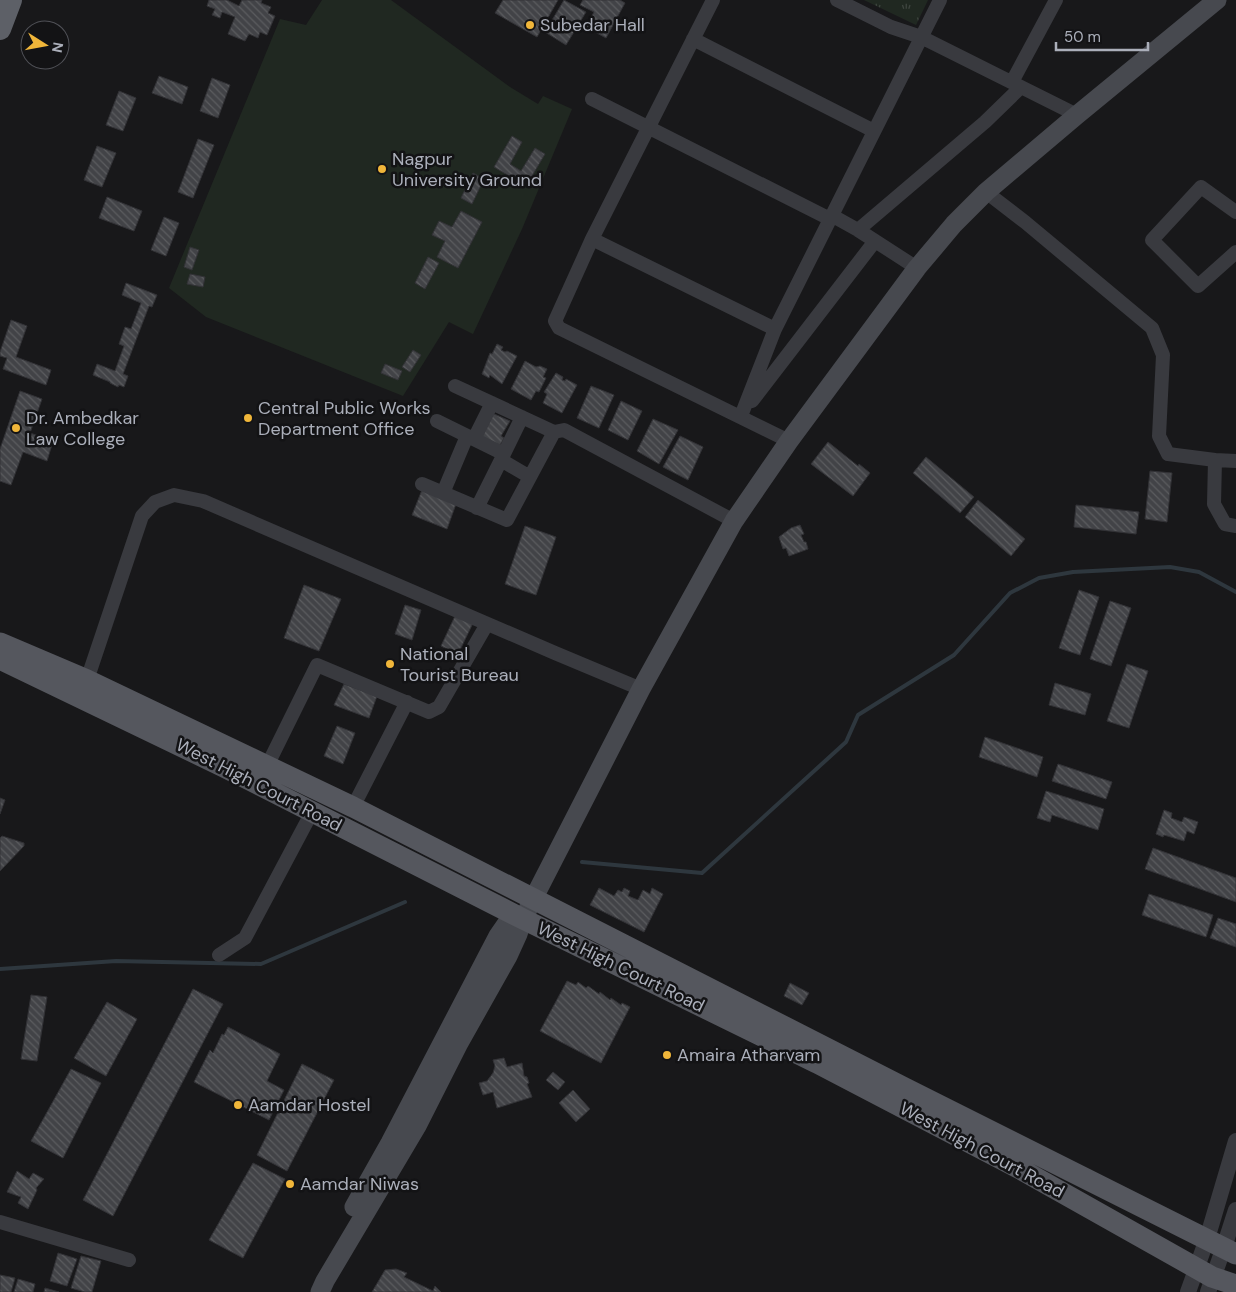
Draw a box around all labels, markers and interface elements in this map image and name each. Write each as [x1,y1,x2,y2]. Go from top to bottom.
place label: Subedar Hall [540,13,645,37]
marker: Subedar Hall [524,19,536,31]
north arrow [20,20,70,70]
scale bar [1056,20,1148,52]
text: 50 m [1064,27,1101,47]
text: N [48,41,68,54]
place label: Nagpur University Ground [392,147,542,192]
marker: Nagpur University Ground [376,163,388,175]
place label: Central Public Works Department Office [258,396,431,441]
place label: Dr. Ambedkar Law College [26,406,139,451]
marker: Central Public Works Department Office [242,412,254,424]
marker: Dr. Ambedkar Law College [10,422,22,434]
place label: National Tourist Bureau [400,642,519,687]
marker: National Tourist Bureau [384,658,396,670]
street label: West High Court Road [172,733,346,837]
street label: West High Court Road [533,916,709,1018]
place label: Amaira Atharvam [677,1043,820,1067]
marker: Amaira Atharvam [661,1049,673,1061]
place label: Aamdar Hostel [248,1093,371,1117]
street label: West High Court Road [895,1096,1069,1204]
marker: Aamdar Hostel [232,1099,244,1111]
place label: Aamdar Niwas [300,1172,419,1196]
marker: Aamdar Niwas [284,1178,296,1190]

